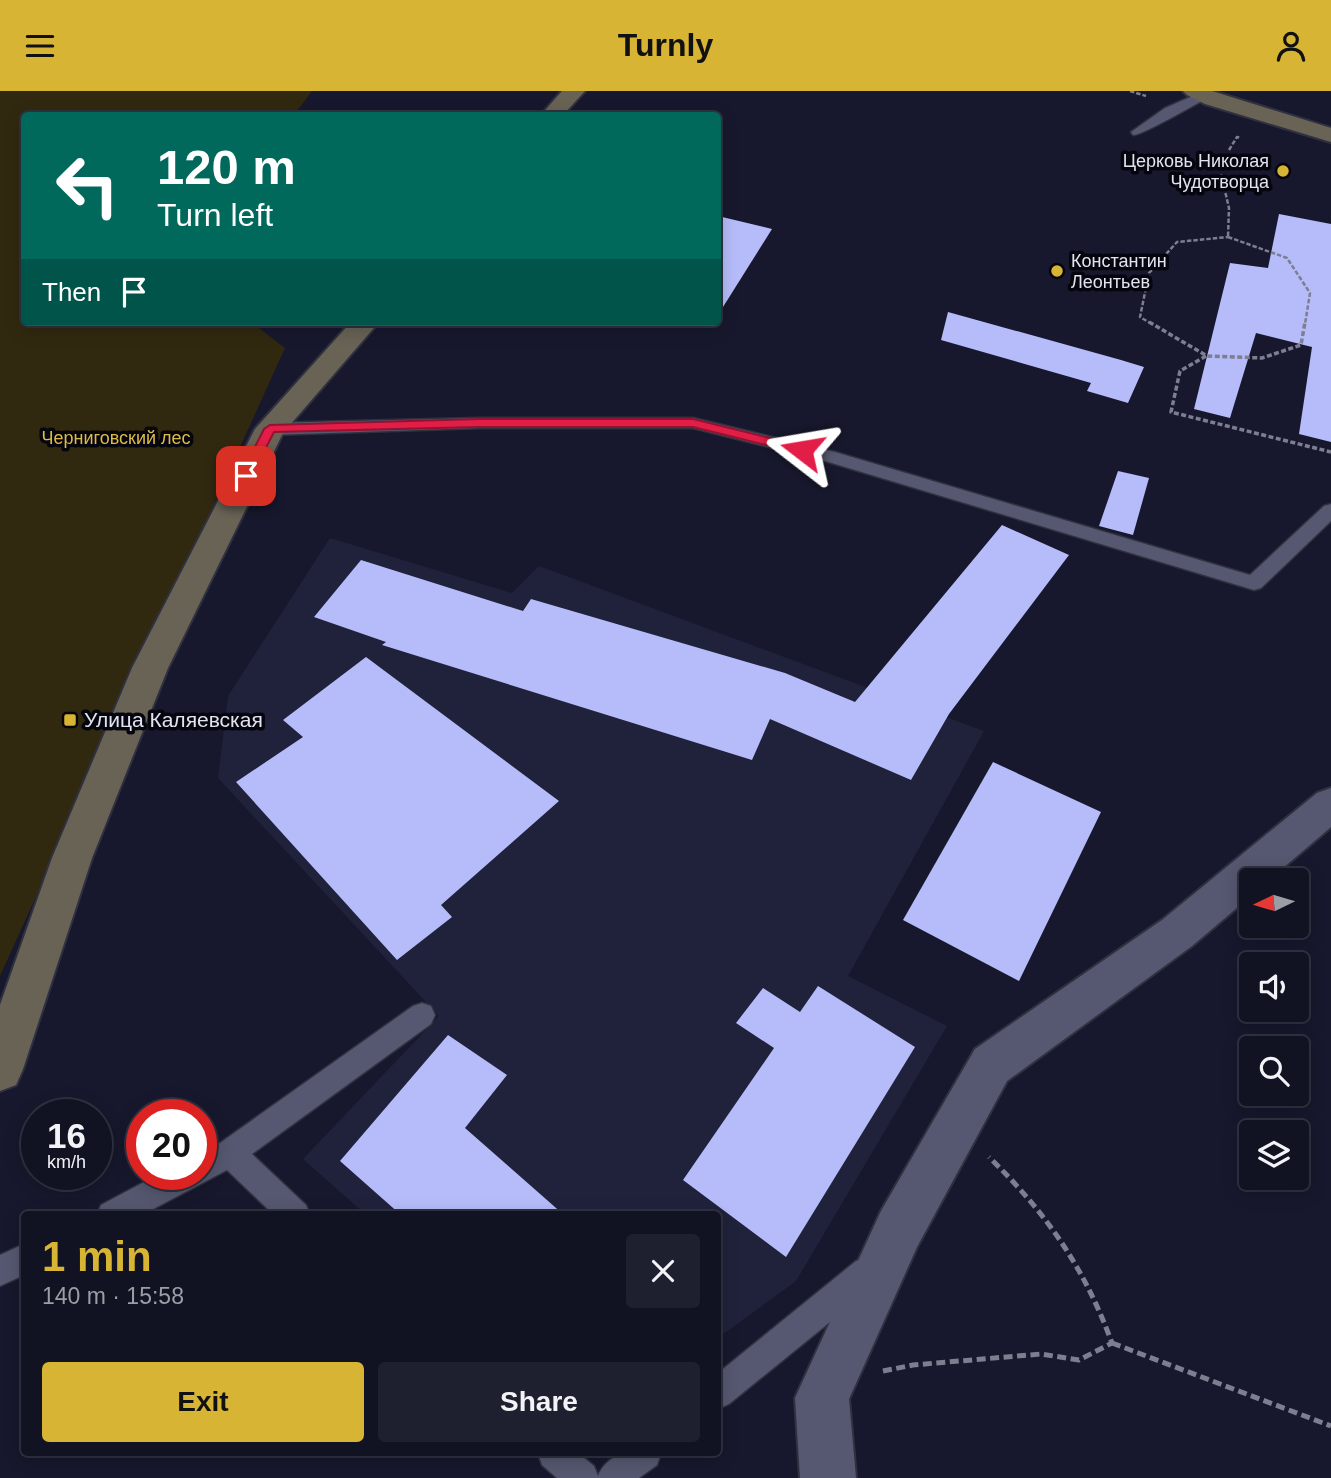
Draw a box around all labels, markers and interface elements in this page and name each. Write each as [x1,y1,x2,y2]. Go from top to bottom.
icon: menu [21,27,59,65]
text: Turnly [618,27,713,63]
icon: person [1272,27,1310,65]
icon: left [42,140,133,231]
text: 120 m [157,140,296,194]
place label: Церковь Николая Чудотворца [1123,151,1270,192]
marker: Церковь Николая Чудотворца [1275,163,1291,179]
text: Turn left [157,197,273,233]
place label: Константин Леонтьев [1071,251,1167,292]
marker: Константин Леонтьев [1049,263,1065,279]
icon: arrive [115,273,153,311]
text: Then [42,277,101,307]
position arrow [765,413,839,487]
park label: Черниговский лес [41,428,191,448]
pin [216,446,276,506]
icon: arrive [227,457,265,495]
place label: Улица Каляевская [84,708,263,731]
marker: Улица Каляевская [62,712,78,728]
north arrow [1239,868,1309,938]
map controls [1239,868,1309,1190]
button: sound [1239,952,1309,1022]
button: search [1239,1036,1309,1106]
speed limit sign: 20 [126,1099,217,1190]
text: 16 [47,1116,86,1155]
button: layers [1239,1120,1309,1190]
text: km/h [47,1152,86,1172]
text: 1 min [42,1233,152,1280]
button: close [626,1234,700,1308]
text: 140 m · 15:58 [42,1283,184,1309]
button: Exit [42,1362,364,1442]
button: Share [378,1362,700,1442]

